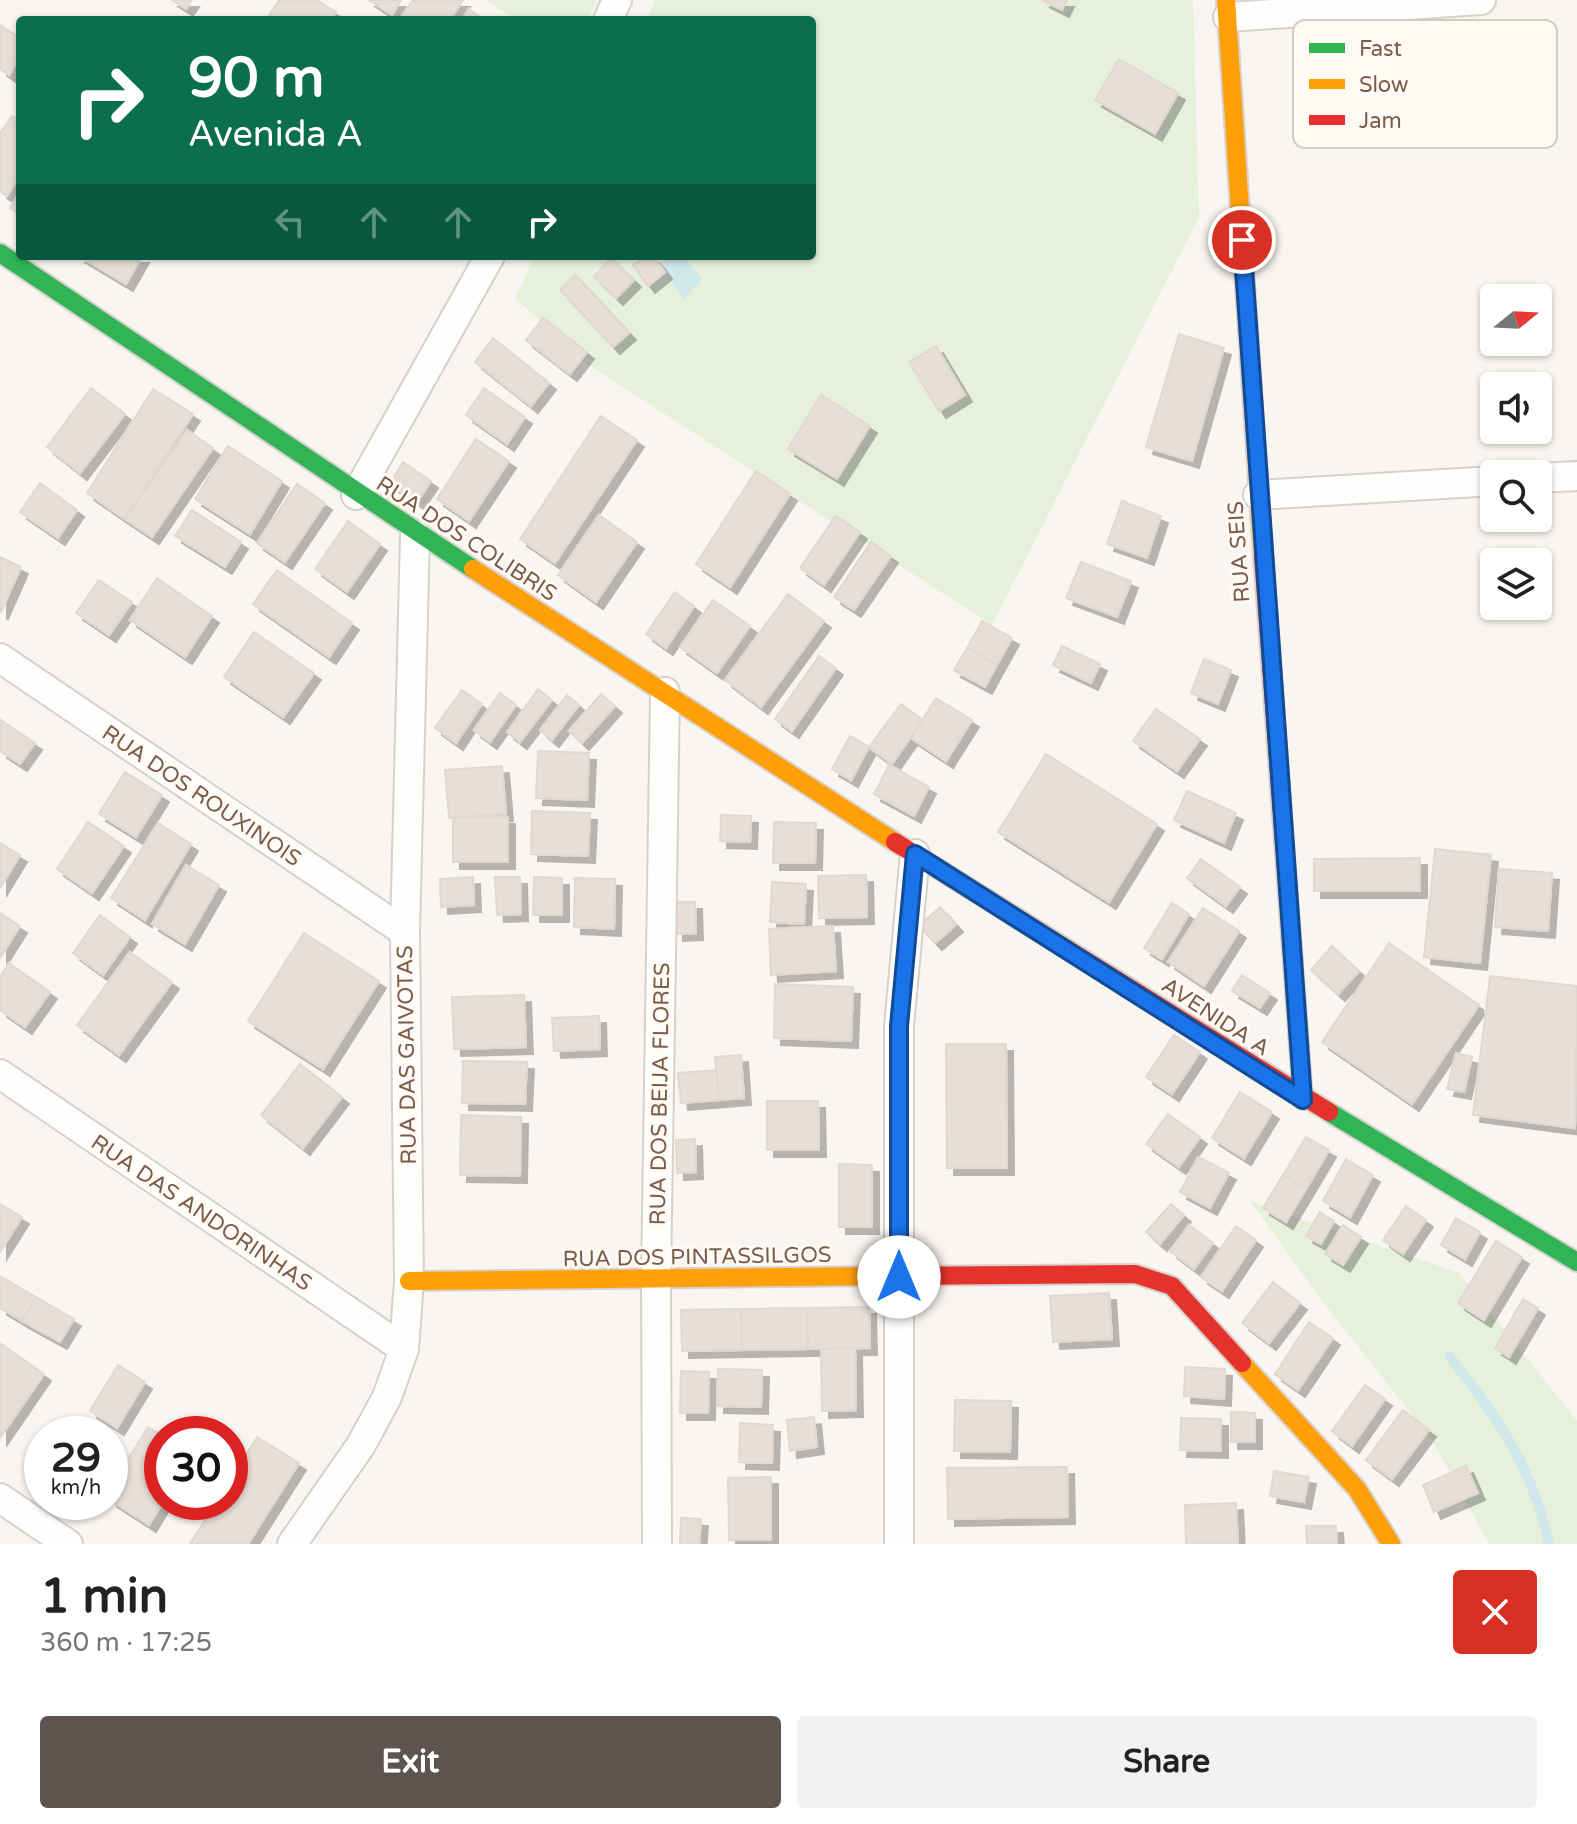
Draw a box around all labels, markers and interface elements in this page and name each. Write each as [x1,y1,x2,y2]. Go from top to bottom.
legend [1293,20,1557,148]
text: Fast [1359,36,1402,62]
text: 90 m [188,45,324,112]
icon: right [56,48,160,152]
text: Slow [1359,72,1409,98]
text: Jam [1359,108,1402,134]
text: Avenida A [188,113,363,156]
icon: left [268,200,312,244]
icon: ahead [352,200,396,244]
icon: ahead [436,200,480,244]
icon: right [520,200,564,244]
pin [1208,206,1276,274]
icon: arrive [1220,218,1264,262]
north arrow [1480,284,1552,356]
map controls [1480,284,1552,620]
button: sound [1480,372,1552,444]
button: search [1480,460,1552,532]
street label: RUA DOS COLIBRIS [371,471,562,607]
street label: RUA SEIS [1222,500,1256,603]
button: layers [1480,548,1552,620]
street label: RUA DOS ROUXINOIS [97,720,306,872]
street label: RUA DAS GAIVOTAS [392,945,422,1165]
street label: RUA DOS BEIJA FLORES [645,962,675,1226]
street label: AVENIDA A [1157,972,1274,1061]
street label: RUA DAS ANDORINHAS [86,1129,317,1296]
position arrow [857,1235,941,1319]
street label: RUA DOS PINTASSILGOS [562,1242,832,1272]
speed limit sign: 30 [144,1416,248,1520]
text: 29 [51,1434,101,1482]
text: km/h [51,1476,101,1500]
text: 1 min [40,1568,168,1626]
button: close [1453,1570,1537,1654]
text: 360 m · 17:25 [40,1627,212,1658]
button: Exit [40,1716,781,1808]
button: Share [797,1716,1537,1808]

